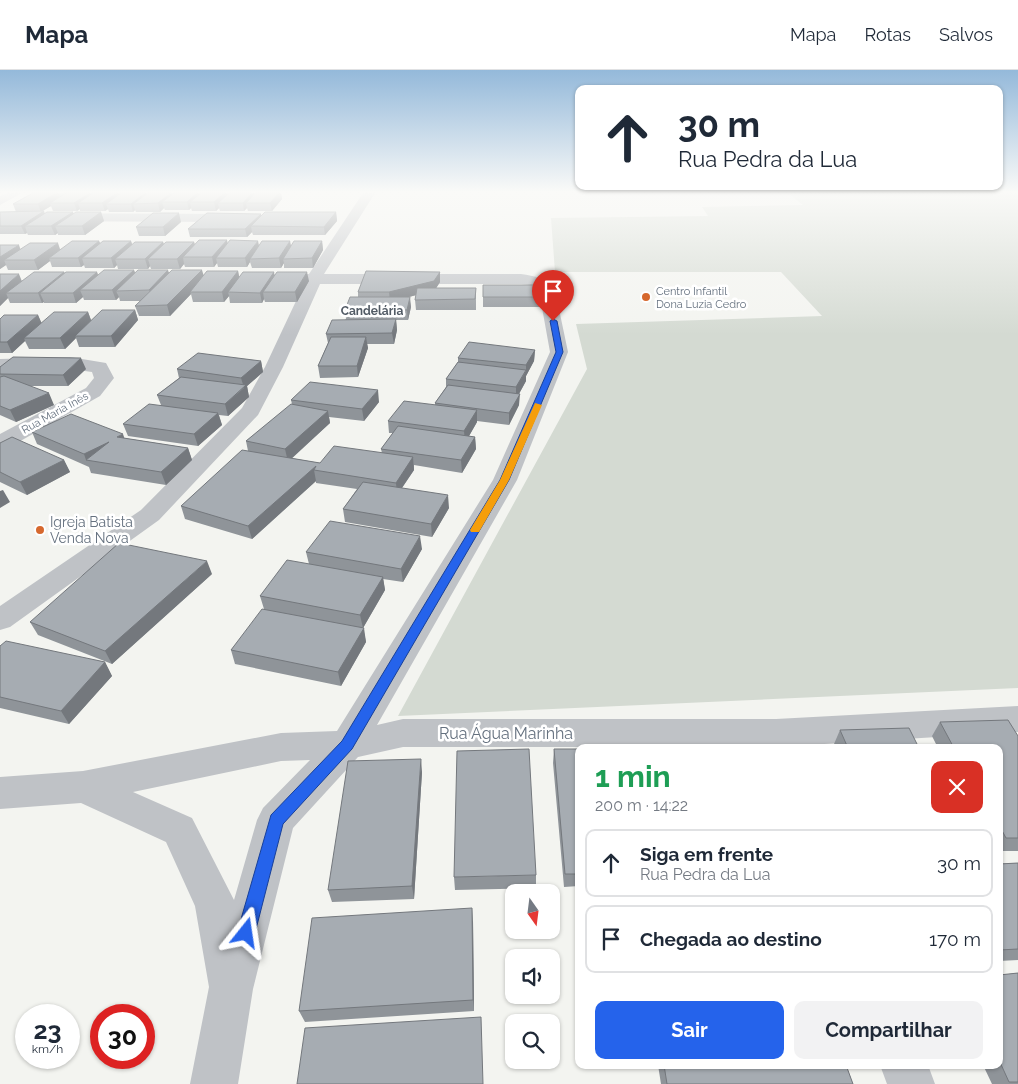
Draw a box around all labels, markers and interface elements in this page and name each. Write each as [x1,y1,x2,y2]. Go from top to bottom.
text: Mapa [25,20,88,49]
text: Mapa [790,24,836,45]
text: Rotas [864,24,911,45]
text: Salvos [939,24,993,45]
text: 30 m [678,104,760,145]
icon: ahead [595,105,660,170]
text: Rua Pedra da Lua [678,146,857,172]
pin [532,270,574,321]
icon: arrive [539,277,567,305]
place label: Centro Infantil Dona Luzia Cedro [656,285,747,311]
marker: Centro Infantil Dona Luzia Cedro [640,291,652,303]
district label: Candelária [341,304,403,318]
street label: Rua Maria Inês [19,389,91,437]
place label: Igreja Batista Venda Nova [50,514,133,546]
marker: Igreja Batista Venda Nova [34,524,46,536]
street label: Rua Água Marinha [439,723,573,743]
text: 1 min [595,759,671,794]
button: close [931,761,983,813]
text: 200 m · 14:22 [595,796,688,815]
text: Siga em frente [640,843,773,865]
icon: ahead [597,849,625,877]
text: 30 m [937,852,981,874]
text: Rua Pedra da Lua [640,865,770,884]
north arrow [505,884,560,939]
map controls [505,884,560,1069]
position arrow [219,906,271,958]
icon: arrive [597,925,625,953]
text: Chegada ao destino [640,928,822,950]
text: 170 m [929,928,981,950]
button: sound [505,949,560,1004]
button: Sair [595,1001,784,1059]
button: Compartilhar [794,1001,983,1059]
speed limit sign: 30 [90,1004,155,1069]
button: search [505,1014,560,1069]
text: 23 [33,1015,62,1045]
text: km/h [32,1042,63,1056]

